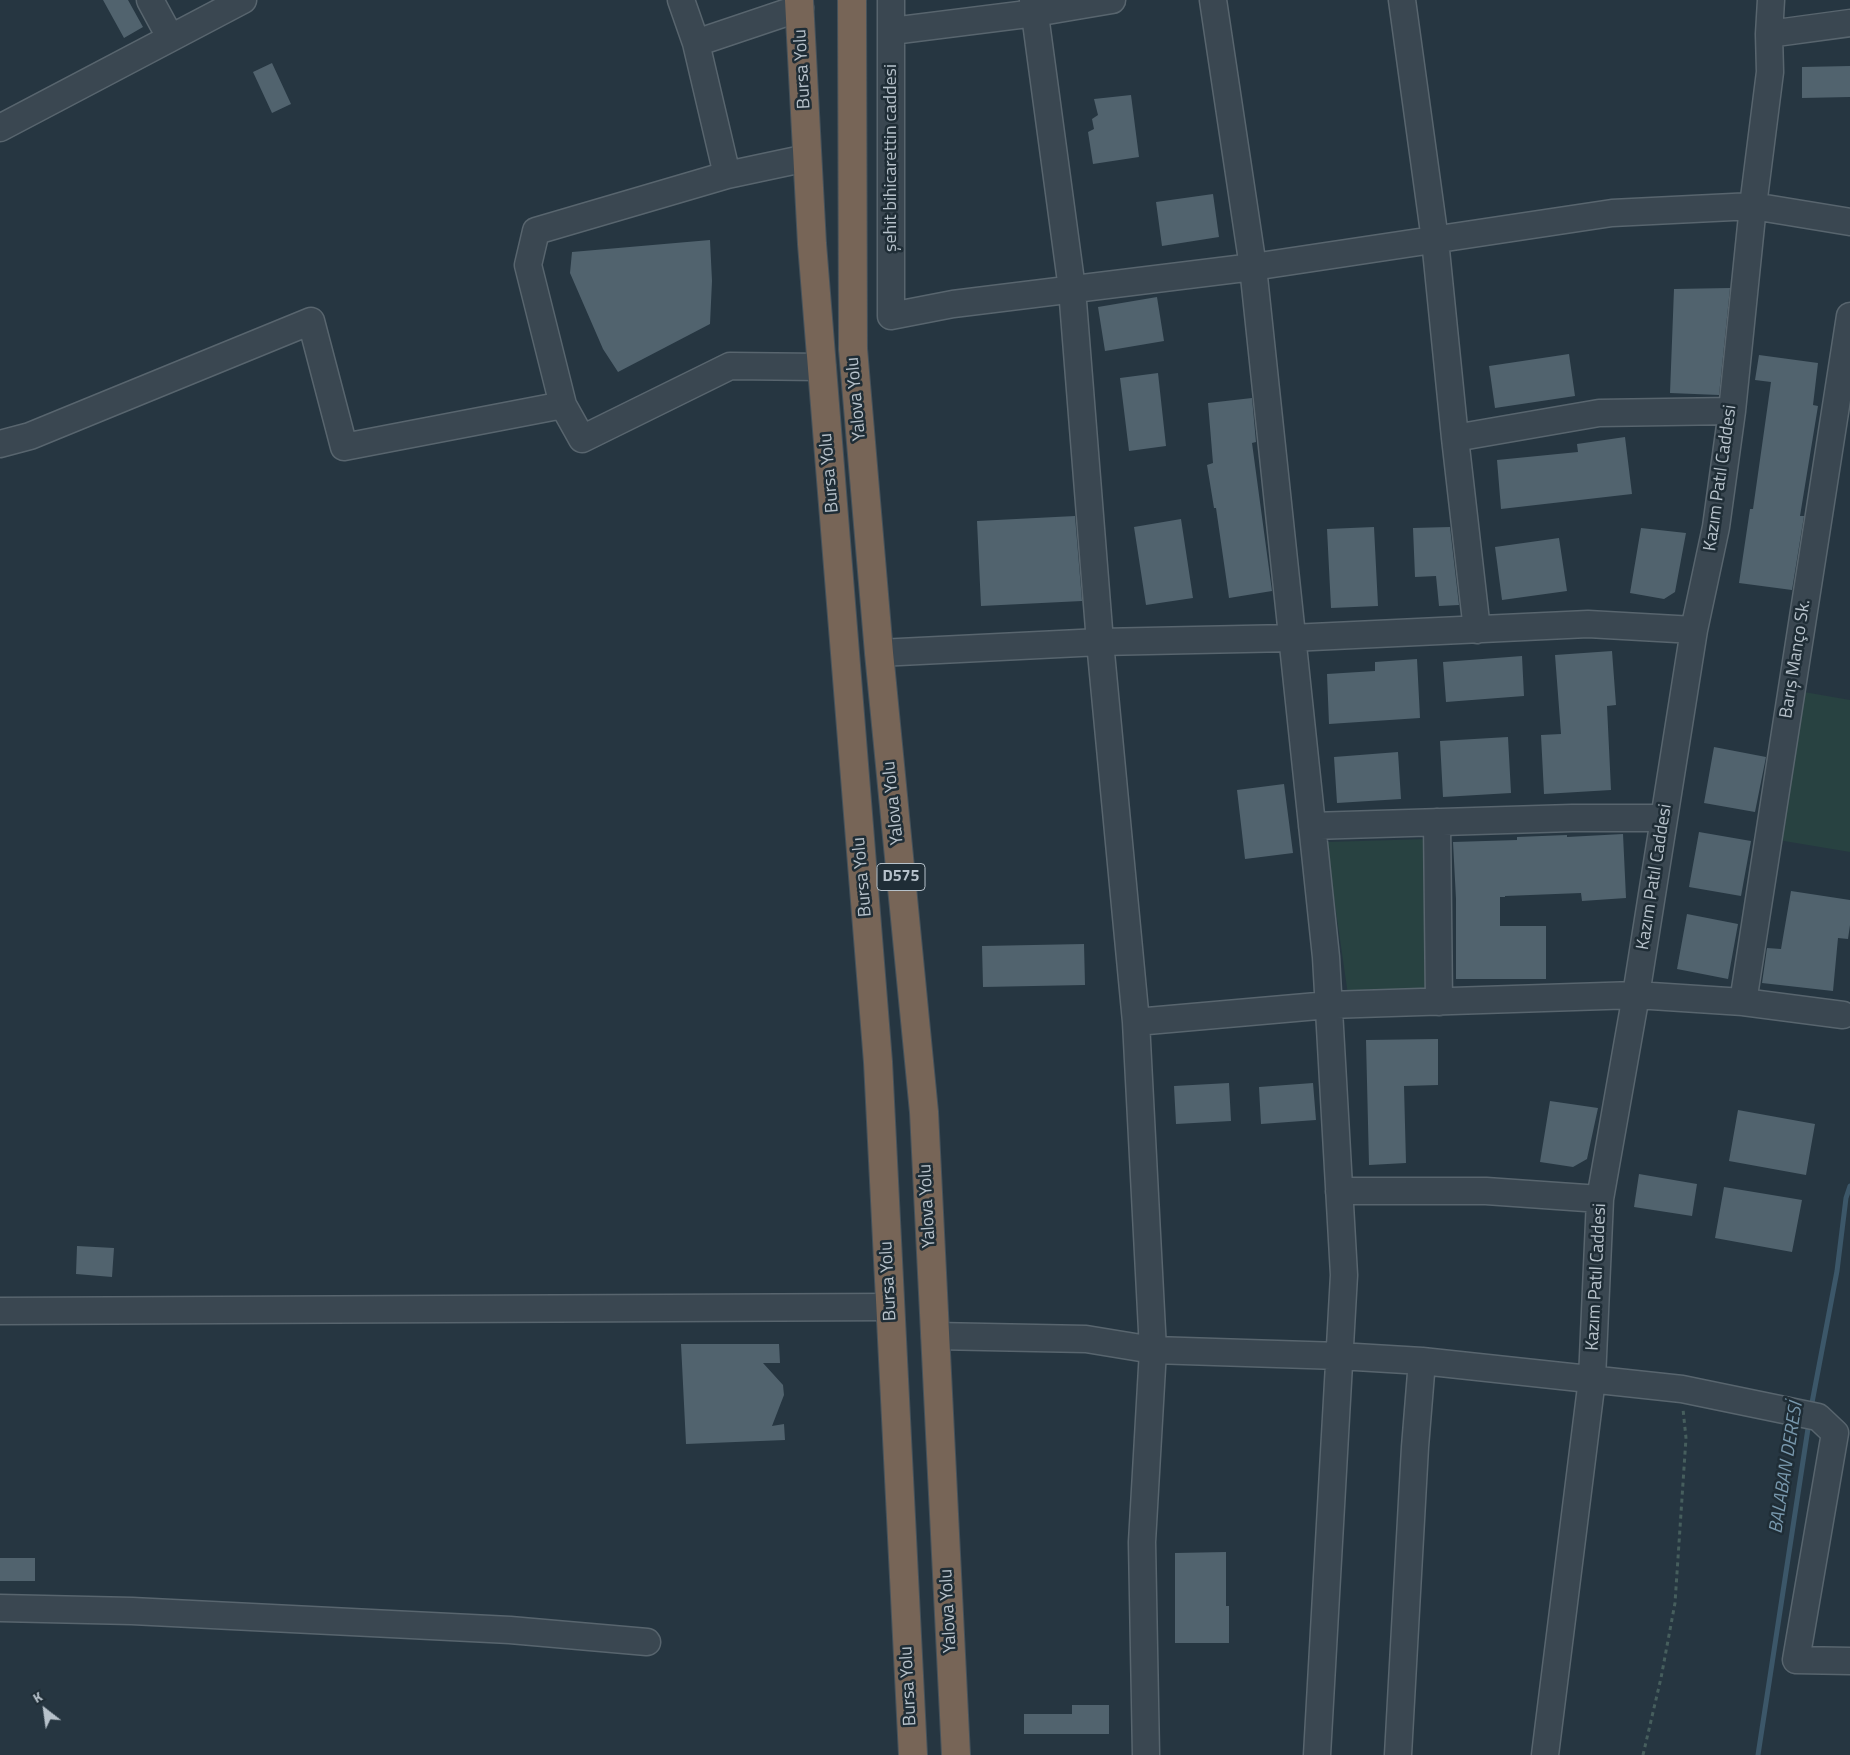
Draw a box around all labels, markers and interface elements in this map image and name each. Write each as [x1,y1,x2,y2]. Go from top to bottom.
street label: Bursa Yolu [790,29,816,109]
street label: şehit bihicarettin caddesi [881,64,903,252]
street label: Yalova Yolu [843,356,871,442]
street label: Kazım Patıl Caddesi [1700,403,1742,553]
street label: Bursa Yolu [816,432,844,514]
street label: Barış Manço Sk. [1776,598,1816,720]
street label: Yalova Yolu [879,760,909,846]
street label: Kazım Patıl Caddesi [1633,802,1677,952]
street label: Bursa Yolu [849,836,877,918]
road number: D575 [877,864,925,890]
street label: Yalova Yolu [915,1163,941,1249]
street label: Kazım Patıl Caddesi [1582,1203,1612,1351]
street label: Bursa Yolu [876,1241,902,1321]
water label: BALABAN DERESİ [1765,1401,1809,1535]
street label: Yalova Yolu [936,1568,962,1654]
street label: Bursa Yolu [896,1646,922,1726]
north arrow [20,1685,70,1735]
text: K [28,1685,46,1708]

